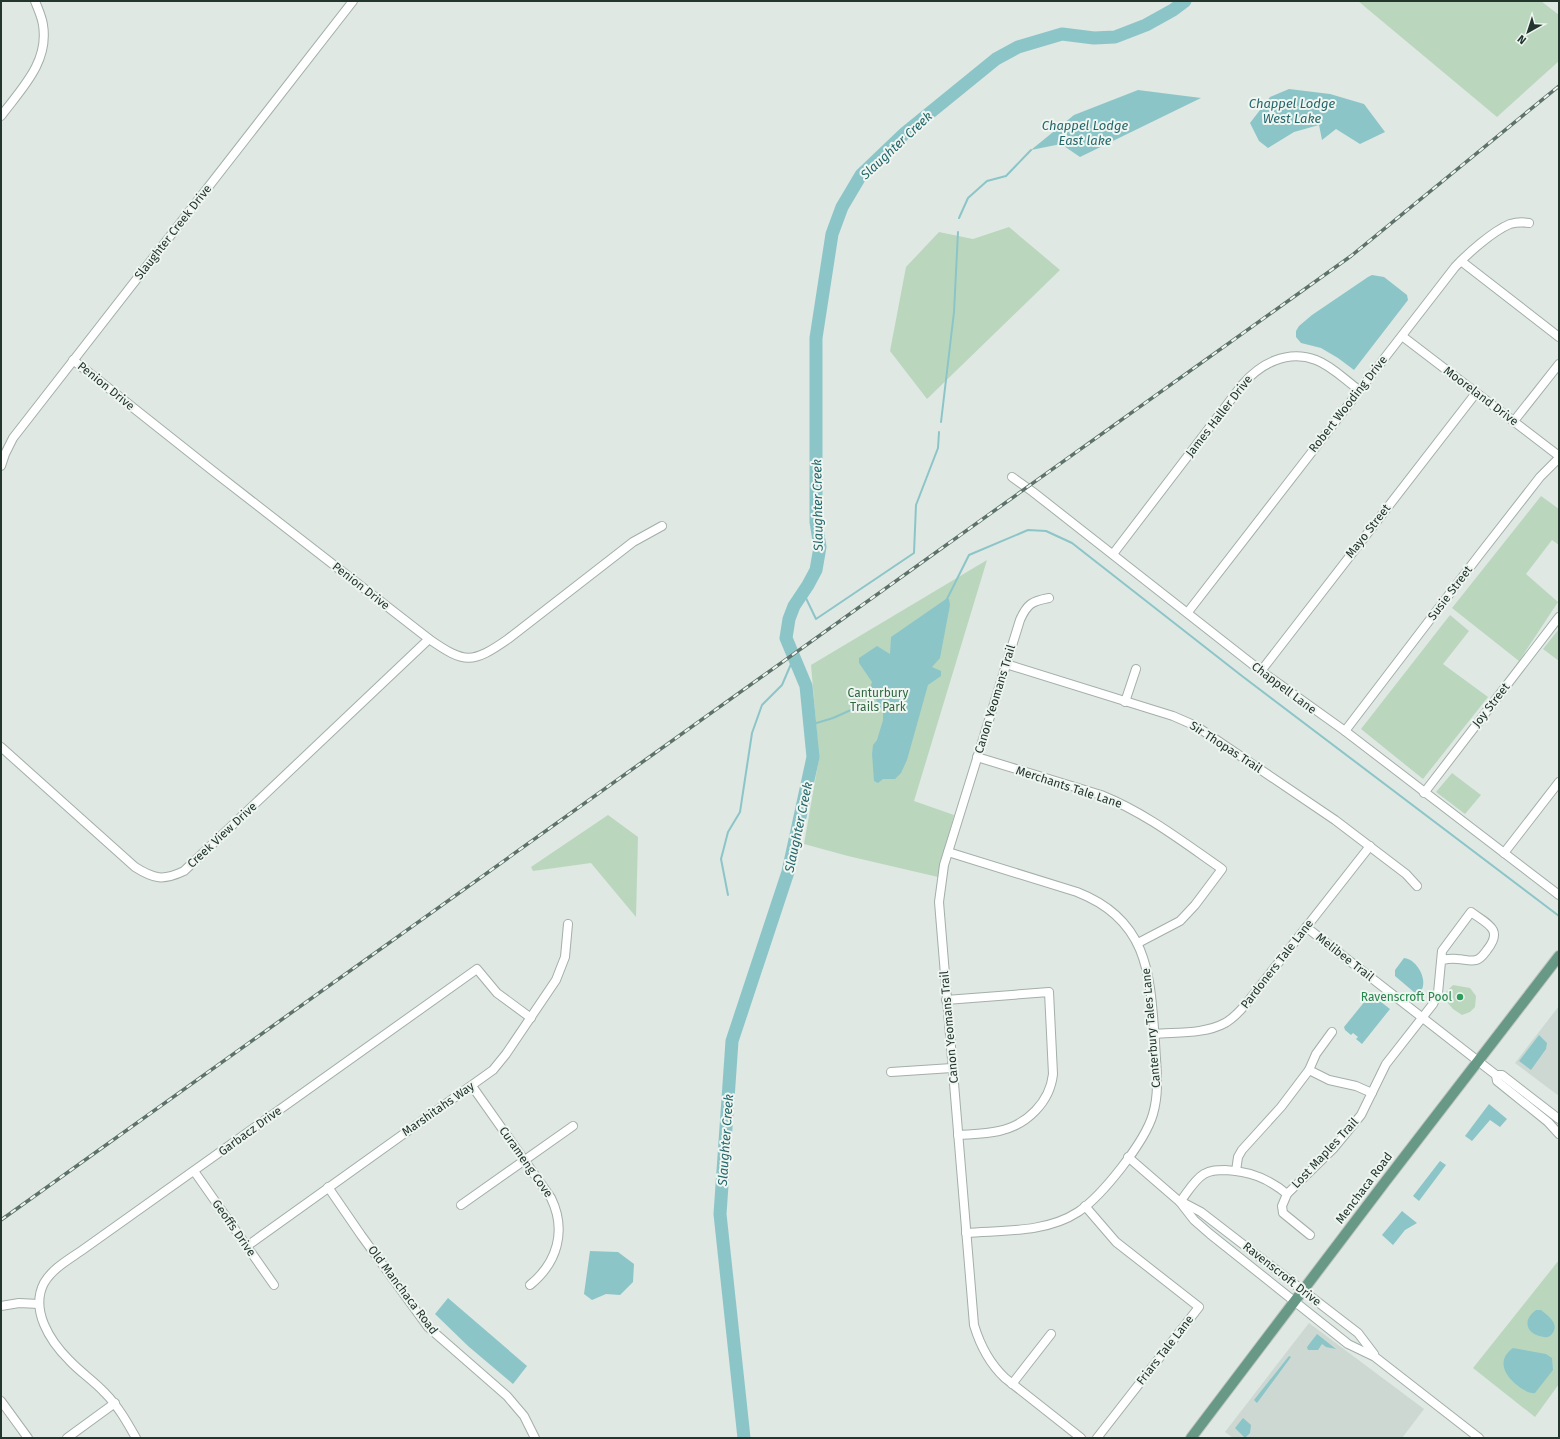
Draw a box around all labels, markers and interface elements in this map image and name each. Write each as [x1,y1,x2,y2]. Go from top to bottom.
north arrow [1508,12,1548,52]
text: N [1515,32,1529,47]
water label: Chappel Lodge West Lake [1249,96,1335,126]
water label: Slaughter Creek [857,108,935,183]
water label: Chappel Lodge East lake [1042,118,1128,148]
street label: Slaughter Creek Drive [132,182,214,282]
street label: Robert Wooding Drive [1306,353,1390,455]
street label: Penion Drive [75,359,137,413]
street label: Mooreland Drive [1441,363,1521,429]
street label: James Haller Drive [1183,372,1255,460]
water label: Slaughter Creek [809,459,826,552]
street label: Mayo Street [1343,501,1394,561]
street label: Penion Drive [330,559,392,613]
street label: Susie Street [1425,562,1475,623]
street label: Canon Yeomans Trail [972,642,1018,755]
street label: Chappell Lane [1249,659,1319,717]
street label: Joy Street [1469,680,1513,730]
park label: Canturbury Trails Park [848,686,908,714]
street label: Sir Thopas Trail [1187,718,1265,776]
street label: Merchants Tale Lane [1014,763,1124,811]
water label: Slaughter Creek [781,780,815,875]
street label: Creek View Drive [184,799,260,871]
street label: Pardoners Tale Lane [1238,917,1316,1011]
street label: Melibee Trail [1313,930,1377,984]
street label: Canterbury Tales Lane [1139,968,1163,1088]
street label: Canon Yeomans Trail [937,970,961,1084]
place label: Ravenscroft Pool [1361,990,1452,1004]
marker: Ravenscroft Pool [1455,992,1465,1002]
street label: Marshitahs Way [399,1079,477,1139]
water label: Slaughter Creek [715,1094,736,1187]
street label: Garbacz Drive [216,1103,284,1159]
street label: Lost Maples Trail [1289,1115,1361,1191]
street label: Curameng Cove [496,1124,556,1200]
street label: Menchaca Road [1333,1150,1395,1226]
street label: Geoffs Drive [209,1197,259,1259]
street label: Ravenscroft Drive [1240,1239,1324,1309]
street label: Old Manchaca Road [365,1243,441,1337]
street label: Friars Tale Lane [1134,1312,1196,1388]

